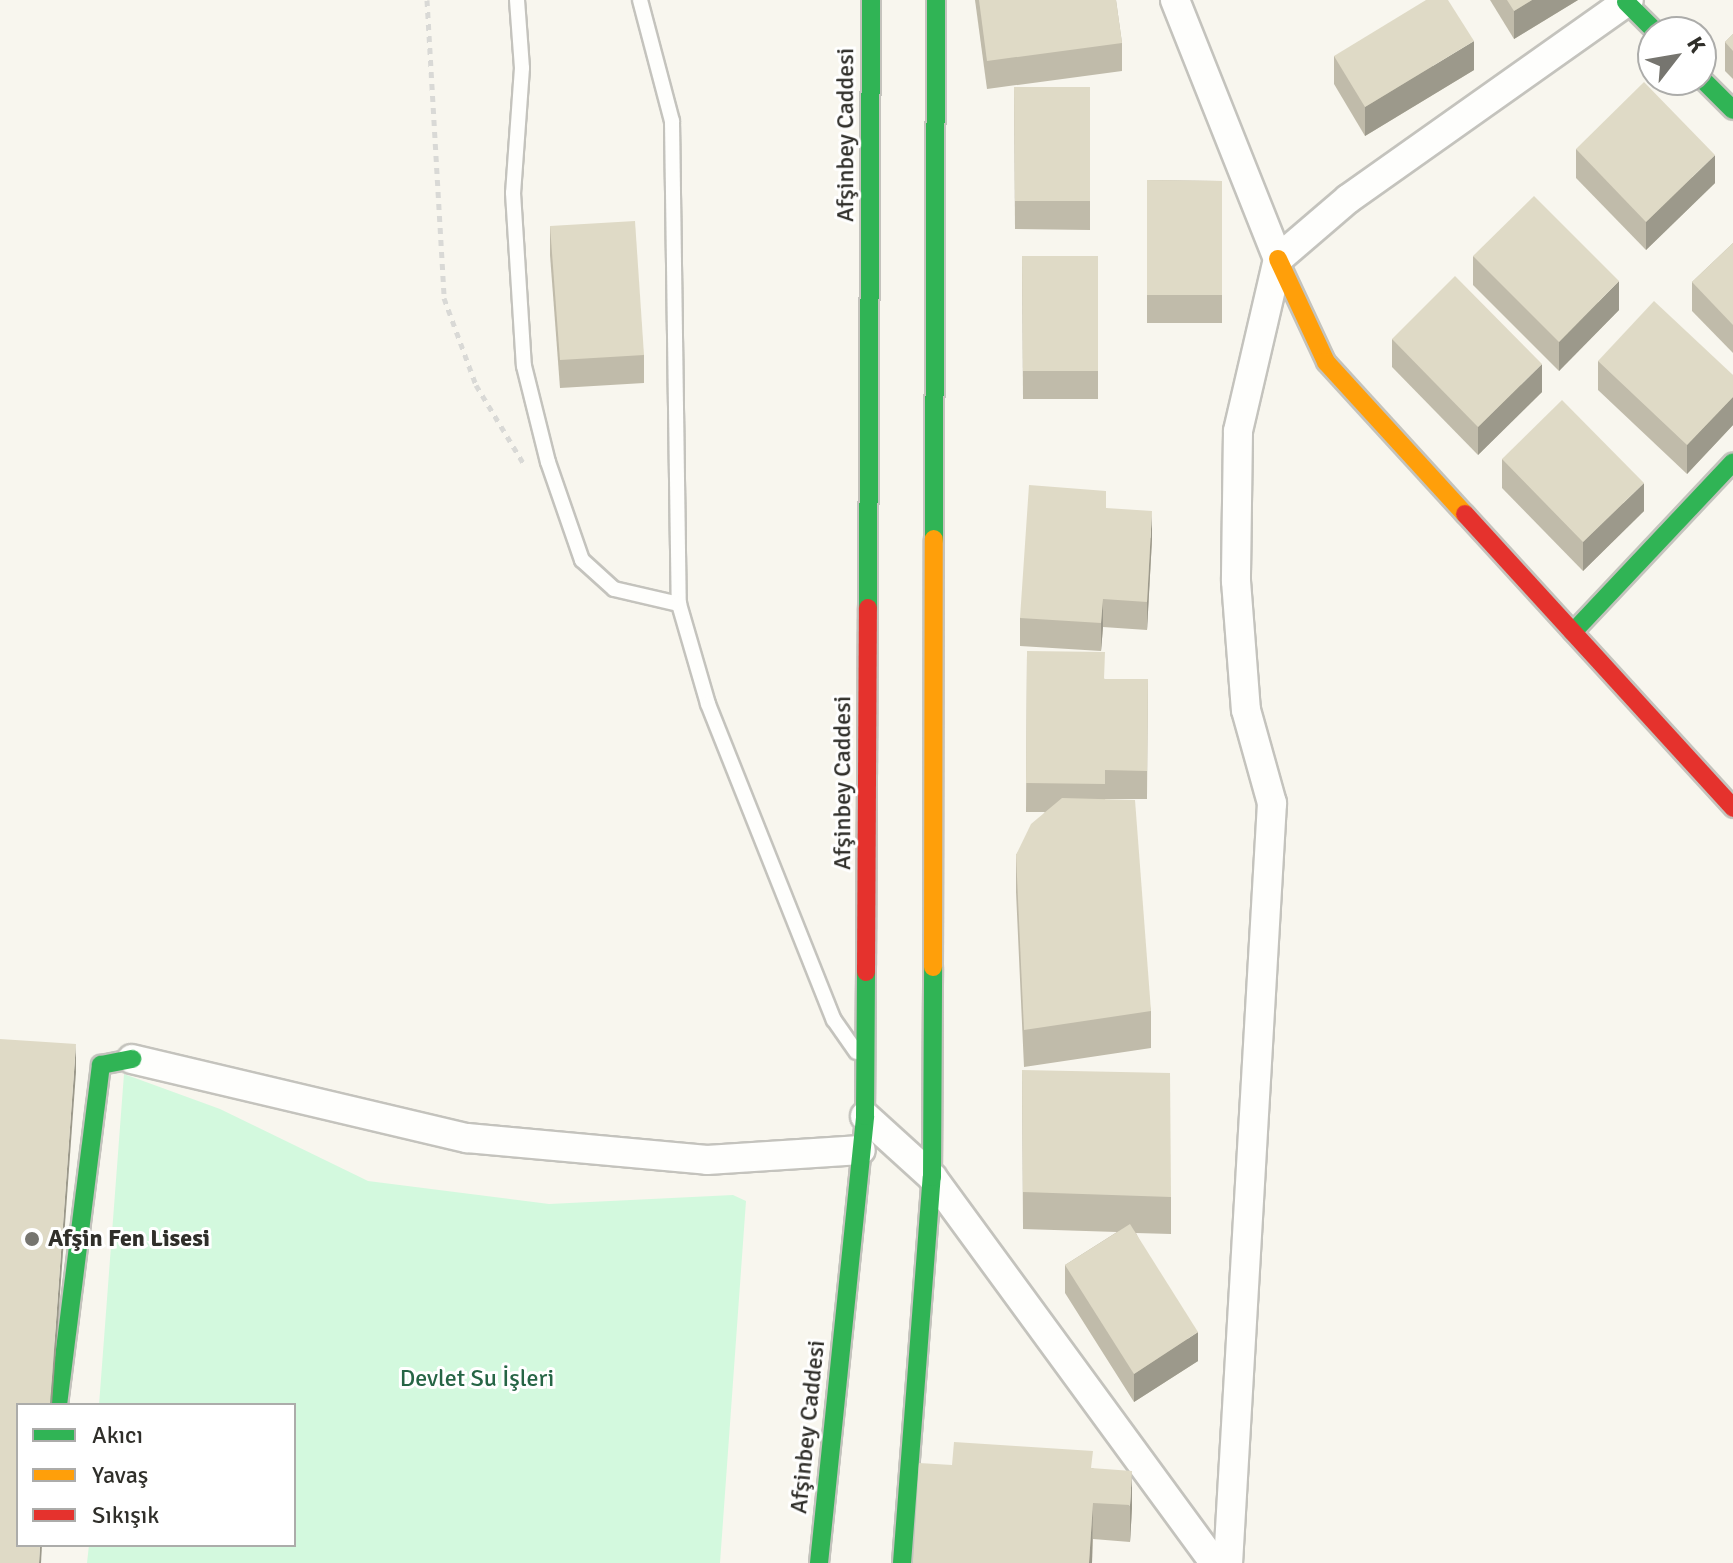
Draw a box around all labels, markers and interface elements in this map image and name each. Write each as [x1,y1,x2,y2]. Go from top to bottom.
north arrow [1637,16,1717,96]
text: K [1681,32,1711,57]
street label: Afşinbey Caddesi [832,48,860,222]
street label: Afşinbey Caddesi [829,696,857,870]
place label: Afşin Fen Lisesi [48,1225,210,1253]
marker: Afşin Fen Lisesi [23,1230,41,1248]
street label: Afşinbey Caddesi [785,1339,831,1515]
park label: Devlet Su İşleri [400,1365,554,1393]
legend [16,1403,296,1547]
text: Akıcı [92,1420,143,1450]
text: Yavaş [92,1460,148,1490]
text: Sıkışık [92,1500,159,1530]

